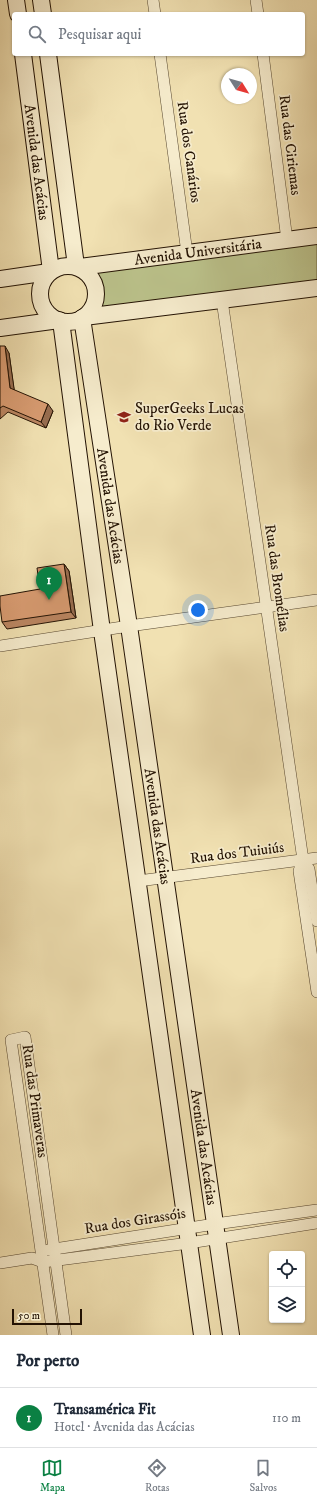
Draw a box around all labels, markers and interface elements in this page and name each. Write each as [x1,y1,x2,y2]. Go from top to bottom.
search box [12,12,305,56]
icon: search [26,23,48,45]
text: Pesquisar aqui [58,25,141,44]
north arrow [221,68,257,104]
street label: Rua das Ciriemas [274,94,306,196]
street label: Rua dos Canários [172,100,206,204]
street label: Avenida das Acácias [20,103,54,221]
street label: Avenida Universitária [133,234,263,269]
place label: SuperGeeks Lucas do Rio Verde [135,399,244,435]
school or university icon: SuperGeeks Lucas do Rio Verde [116,409,132,425]
street label: Avenida das Acácias [92,447,129,565]
street label: Rua das Bromélias [260,523,294,633]
pin: 1 [36,567,62,600]
your location [188,600,208,620]
street label: Avenida das Acácias [140,767,176,886]
street label: Rua dos Tuiuiús [189,838,285,868]
street label: Rua das Primaveras [18,1043,52,1159]
street label: Avenida das Acácias [186,1088,222,1206]
street label: Rua dos Girassóis [83,1204,187,1238]
map controls [269,1251,305,1323]
button: locate [269,1251,305,1287]
button: layers [269,1287,305,1323]
scale bar [12,1307,82,1326]
text: 50 m [18,1309,40,1323]
text: Por perto [16,1350,79,1372]
text: Transamérica Fit [54,1400,156,1419]
text: 1 [27,1410,31,1426]
text: 110 m [272,1410,301,1426]
text: Hotel · Avenida das Acácias [54,1419,195,1435]
tab: Mapa [40,1457,65,1495]
tab: Rotas [145,1457,169,1495]
tab: Salvos [250,1457,277,1495]

